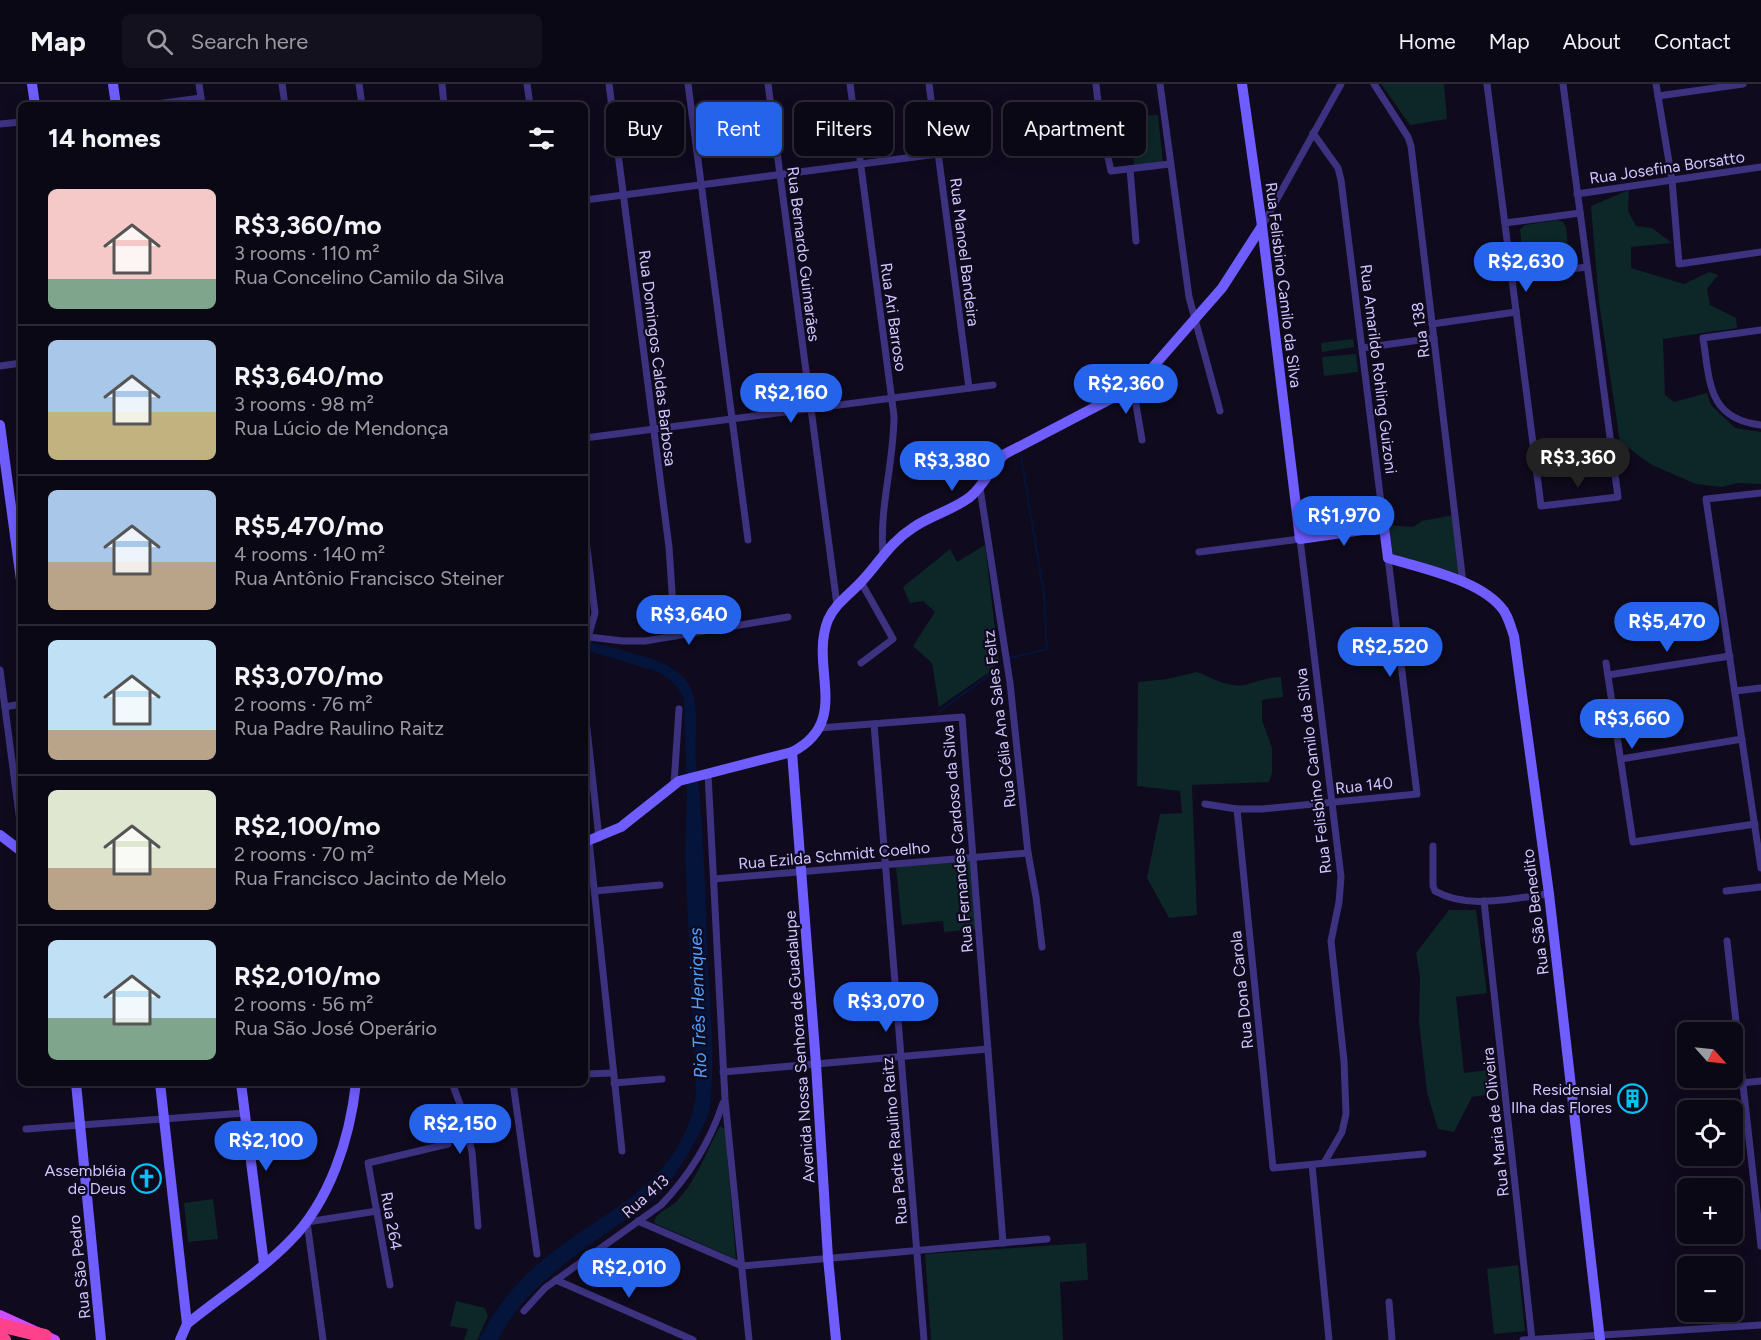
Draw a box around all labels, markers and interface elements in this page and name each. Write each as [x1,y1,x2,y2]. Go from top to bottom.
search box [122,14,542,68]
text: Map [30,24,86,58]
icon: search [143,25,176,58]
text: Search here [191,28,308,55]
text: Home [1399,29,1456,54]
text: Map [1489,29,1530,54]
text: About [1563,29,1621,54]
text: Contact [1654,29,1731,54]
chip: Buy [606,102,684,156]
chip: Rent [696,102,782,156]
chip: Filters [794,102,893,156]
chip: New [905,102,991,156]
chip: Apartment [1003,102,1146,156]
text: 14 homes [48,122,161,154]
icon: filters [525,122,558,155]
street label: Rua Josefina Borsatto [1588,147,1746,188]
street label: Rua Bernardo Guimarães [783,165,824,343]
street label: Rua Manoel Bandeira [946,177,983,327]
street label: Rua Felisbino Camilo da Silva [1261,181,1306,389]
text: R$3,360/mo [234,209,382,241]
icon: home [96,213,168,285]
text: 3 rooms · 110 m² [234,241,380,265]
pin: R$2,630 [1471,242,1581,293]
street label: Rua Domingos Caldas Barbosa [635,249,680,467]
text: R$2,630 [1488,249,1564,273]
street label: Rua Ari Barroso [876,261,911,373]
street label: Rua Amarildo Rohling Guizoni [1356,263,1401,475]
text: Rua Concelino Camilo da Silva [234,265,504,289]
street label: Rua 138 [1408,301,1433,359]
text: R$3,640/mo [234,360,384,392]
icon: home [96,364,168,436]
pin: R$2,360 [1071,364,1181,415]
text: R$2,360 [1088,371,1164,395]
pin: R$2,160 [736,373,846,424]
text: R$2,160 [754,380,828,404]
text: 3 rooms · 98 m² [234,392,374,416]
text: Rua Lúcio de Mendonça [234,416,448,440]
pin: R$3,360 [1523,438,1633,489]
pin: R$3,380 [897,441,1007,492]
text: R$3,360 [1540,445,1616,469]
text: R$3,380 [914,448,990,472]
pin: R$1,970 [1289,496,1399,547]
text: R$1,970 [1307,503,1381,527]
text: R$5,470/mo [234,510,384,542]
icon: home [96,514,168,586]
text: 4 rooms · 140 m² [234,542,385,566]
text: Rua Antônio Francisco Steiner [234,566,504,590]
pin: R$3,640 [634,595,744,646]
text: R$3,640 [650,602,728,626]
pin: R$5,470 [1612,602,1722,653]
text: R$5,470 [1628,609,1706,633]
pin: R$2,520 [1335,627,1445,678]
street label: Rua Célia Ana Sales Feltz [979,629,1020,809]
text: R$2,520 [1352,634,1428,658]
text: R$3,070/mo [234,660,383,692]
icon: home [96,664,168,736]
street label: Rua Felisbino Camilo da Silva [1291,667,1336,875]
text: 2 rooms · 76 m² [234,692,373,716]
pin: R$3,660 [1577,699,1687,750]
text: R$3,660 [1594,706,1670,730]
text: Rua Padre Raulino Raitz [234,716,444,740]
street label: Rua Fernandes Cardoso da Silva [938,724,977,954]
street label: Rua 140 [1334,773,1394,798]
text: R$2,100/mo [234,810,381,842]
icon: home [96,814,168,886]
street label: Rua Ezilda Schmidt Coelho [737,838,931,873]
text: 2 rooms · 70 m² [234,842,374,866]
street label: Rua São Benedito [1518,848,1553,976]
text: Rua Francisco Jacinto de Melo [234,866,506,890]
street label: Avenida Nossa Senhora de Guadalupe [780,910,818,1184]
water label: Rio Três Henriques [684,927,712,1079]
street label: Rua Dona Carola [1226,930,1257,1050]
text: R$2,010/mo [234,960,381,992]
icon: home [96,964,168,1036]
pin: R$3,070 [831,982,941,1033]
text: R$3,070 [847,989,925,1013]
text: 2 rooms · 56 m² [234,992,373,1016]
text: Rua São José Operário [234,1016,437,1040]
north arrow [1677,1022,1743,1088]
map controls [1677,1022,1743,1322]
street label: Rua Maria de Oliveira [1478,1046,1513,1197]
street label: Rua Padre Raulino Raitz [878,1056,911,1226]
place label: Residensial Ilha das Flores [1511,1080,1612,1117]
building icon: Residensial Ilha das Flores [1617,1082,1649,1114]
button: locate [1677,1100,1743,1166]
pin: R$2,150 [405,1104,515,1155]
text: R$2,150 [423,1111,497,1135]
pin: R$2,100 [211,1121,321,1172]
text: R$2,100 [228,1128,304,1152]
place label: Assembléia de Deus [44,1161,126,1198]
church icon: Assembléia de Deus [131,1163,163,1195]
street label: Rua 413 [618,1171,673,1222]
button: + [1677,1178,1743,1244]
street label: Rua 264 [377,1190,406,1252]
street label: Rua São Pedro [65,1214,94,1320]
pin: R$2,010 [574,1248,684,1299]
text: R$2,010 [591,1255,667,1279]
button: − [1677,1256,1743,1322]

